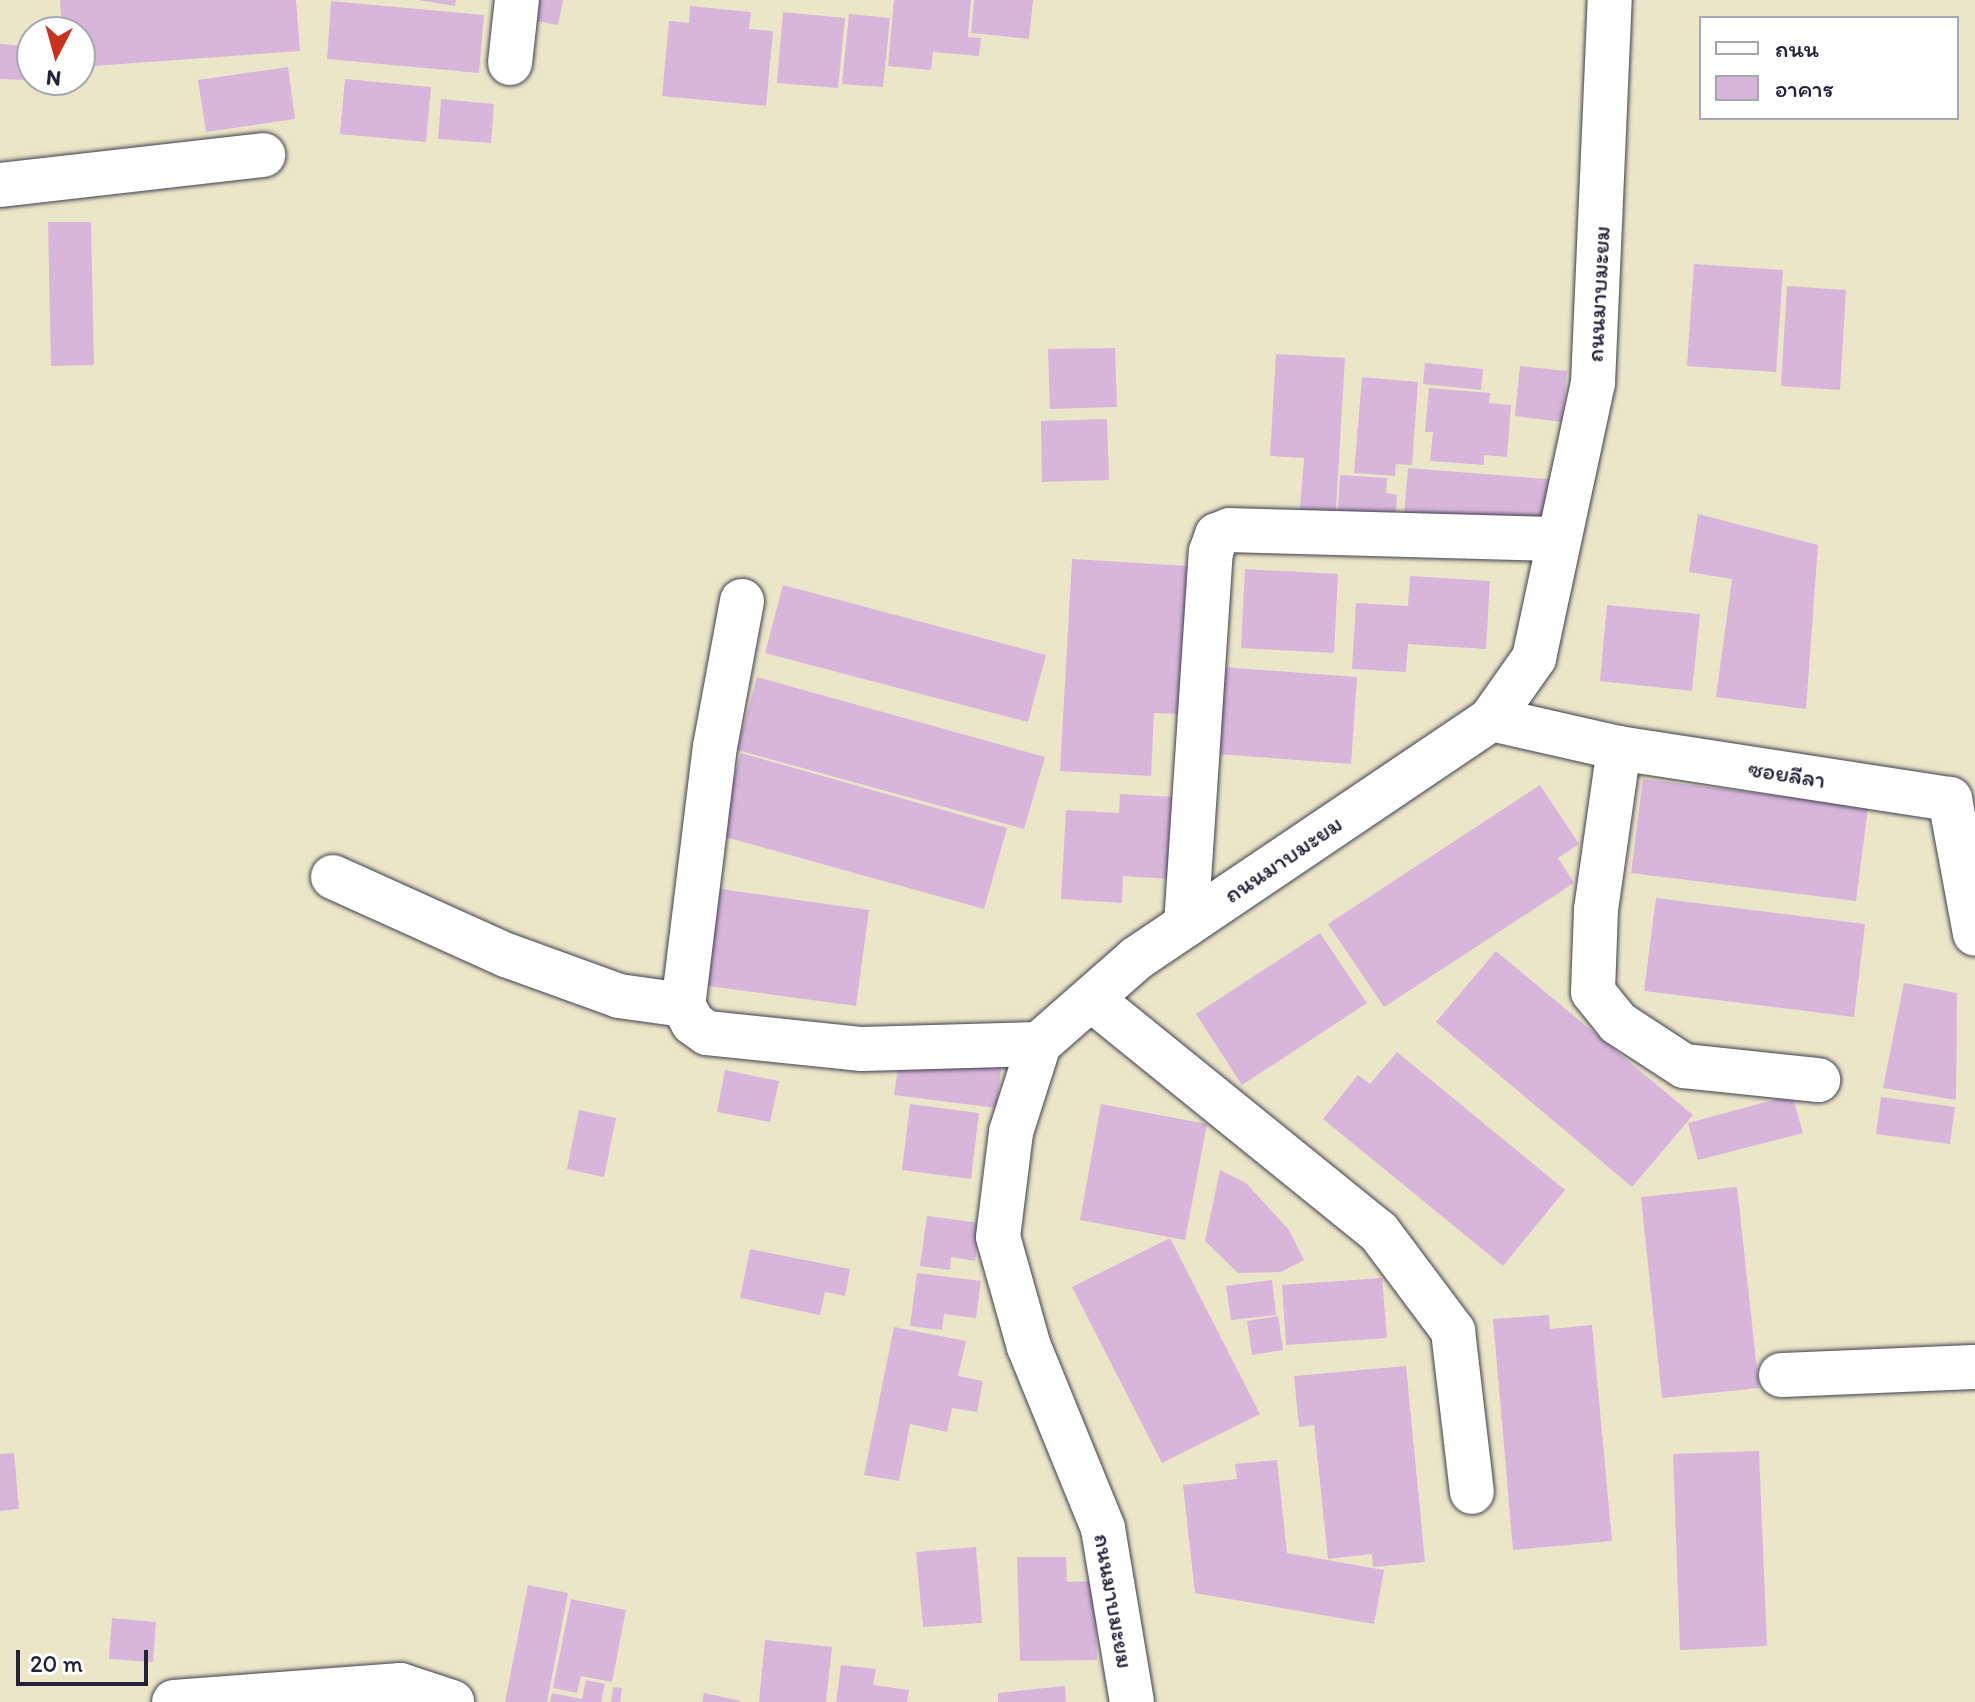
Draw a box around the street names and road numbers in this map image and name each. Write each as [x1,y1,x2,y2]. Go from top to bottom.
street label: ถนนมาบมะยม [1580,225,1616,363]
street label: ซอยลีลา [1746,754,1828,794]
street label: ถนนมาบมะยม [1218,809,1348,909]
street label: ถนนมาบมะยม [1088,1531,1140,1671]

